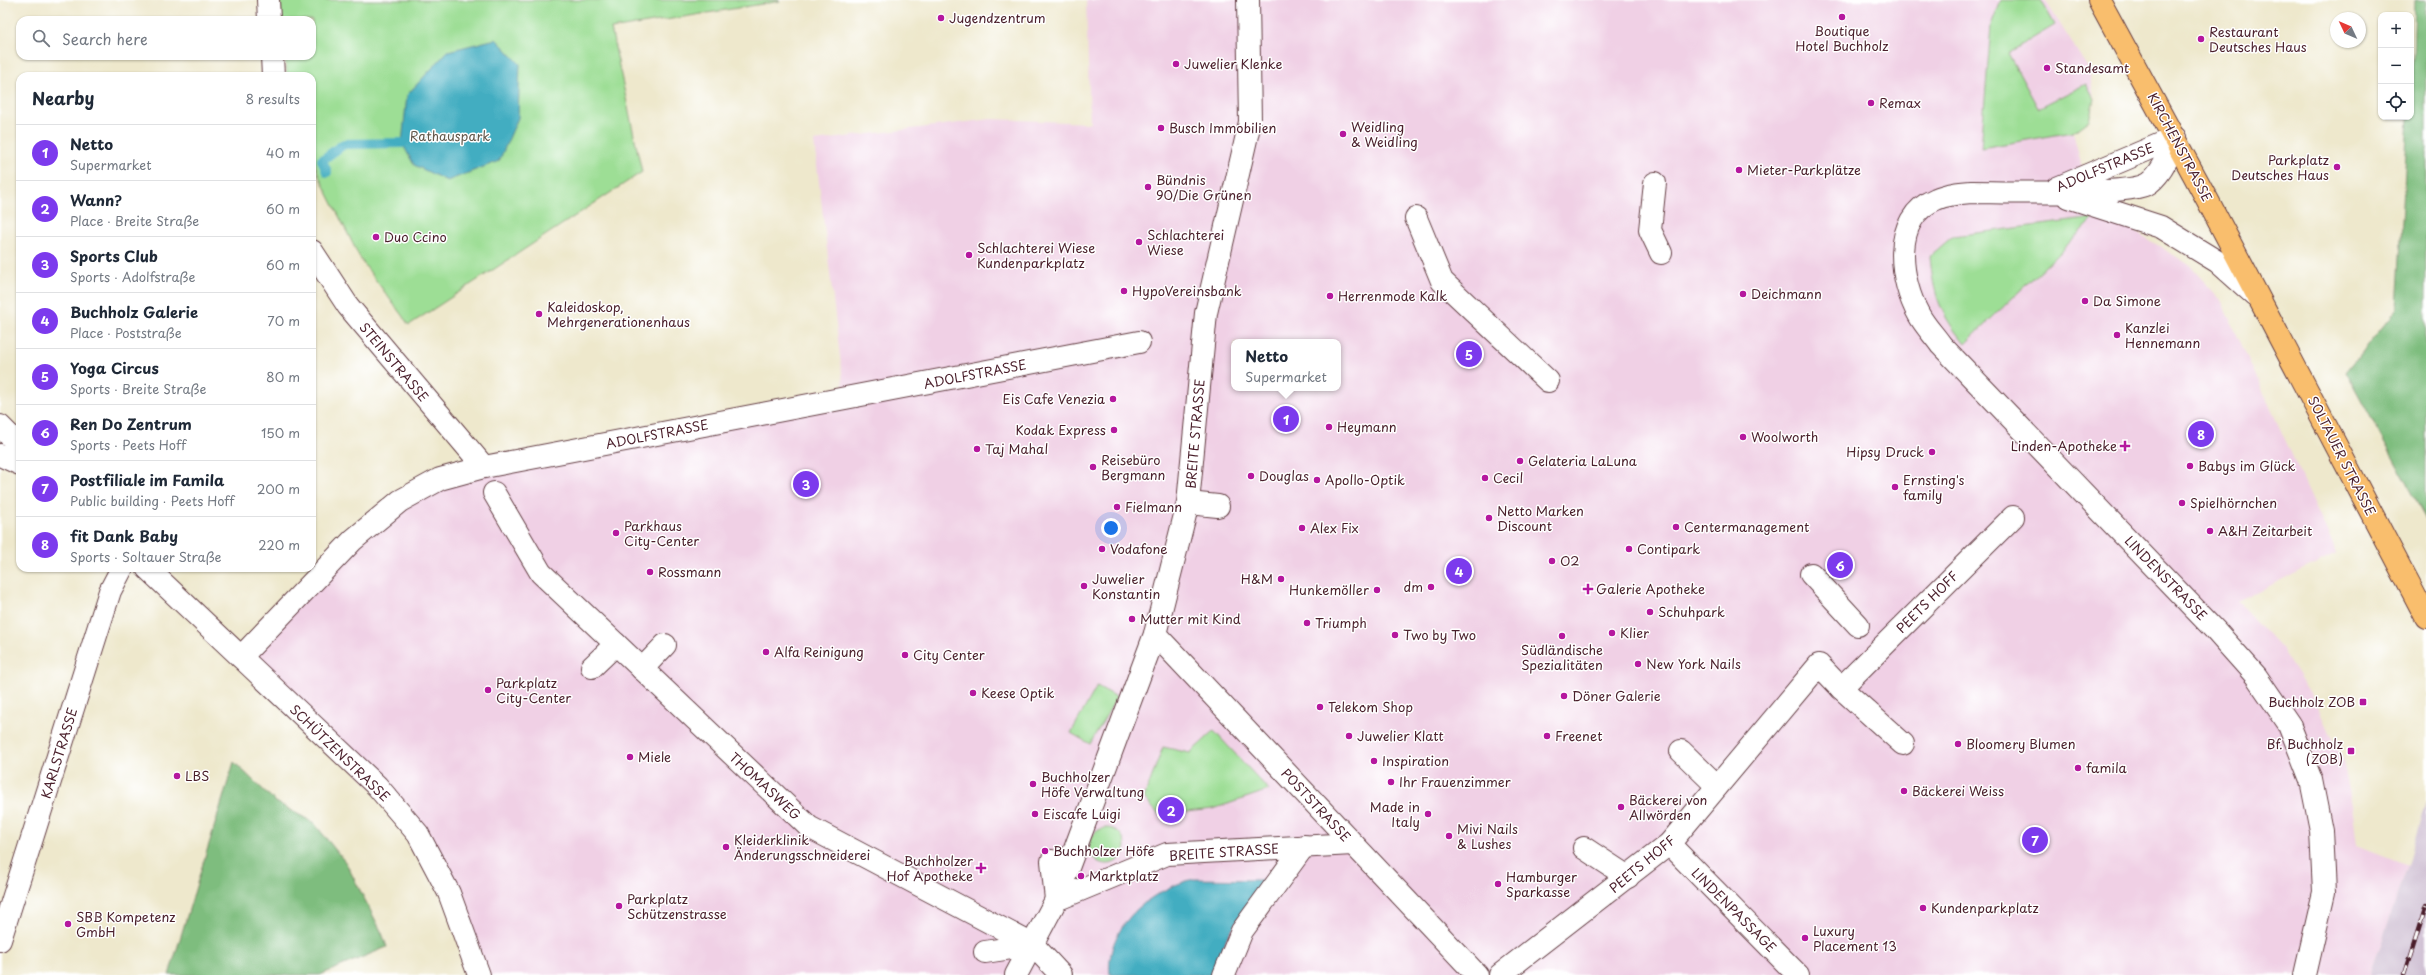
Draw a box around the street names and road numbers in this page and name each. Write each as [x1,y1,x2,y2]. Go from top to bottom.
street label: KIRCHENSTRASSE [2144,89,2217,205]
street label: ADOLFSTRASSE [2053,137,2157,196]
street label: STEINSTRASSE [355,318,433,406]
street label: ADOLFSTRASSE [922,354,1028,393]
street label: BREITE STRASSE [1180,378,1209,490]
street label: SOLTAUER STRASSE [2304,393,2381,519]
street label: ADOLFSTRASSE [604,414,710,453]
street label: LINDENSTRASSE [2121,531,2212,624]
street label: PEETS HOFF [1891,566,1962,637]
street label: SCHÜTZENSTRASSE [286,700,395,806]
street label: KARLSTRASSE [36,705,81,801]
street label: THOMASWEG [725,747,806,824]
street label: POSTSTRASSE [1277,764,1355,845]
street label: PEETS HOFF [1605,830,1679,897]
street label: BREITE STRASSE [1168,838,1280,865]
street label: LINDENPASSAGE [1688,863,1781,956]

